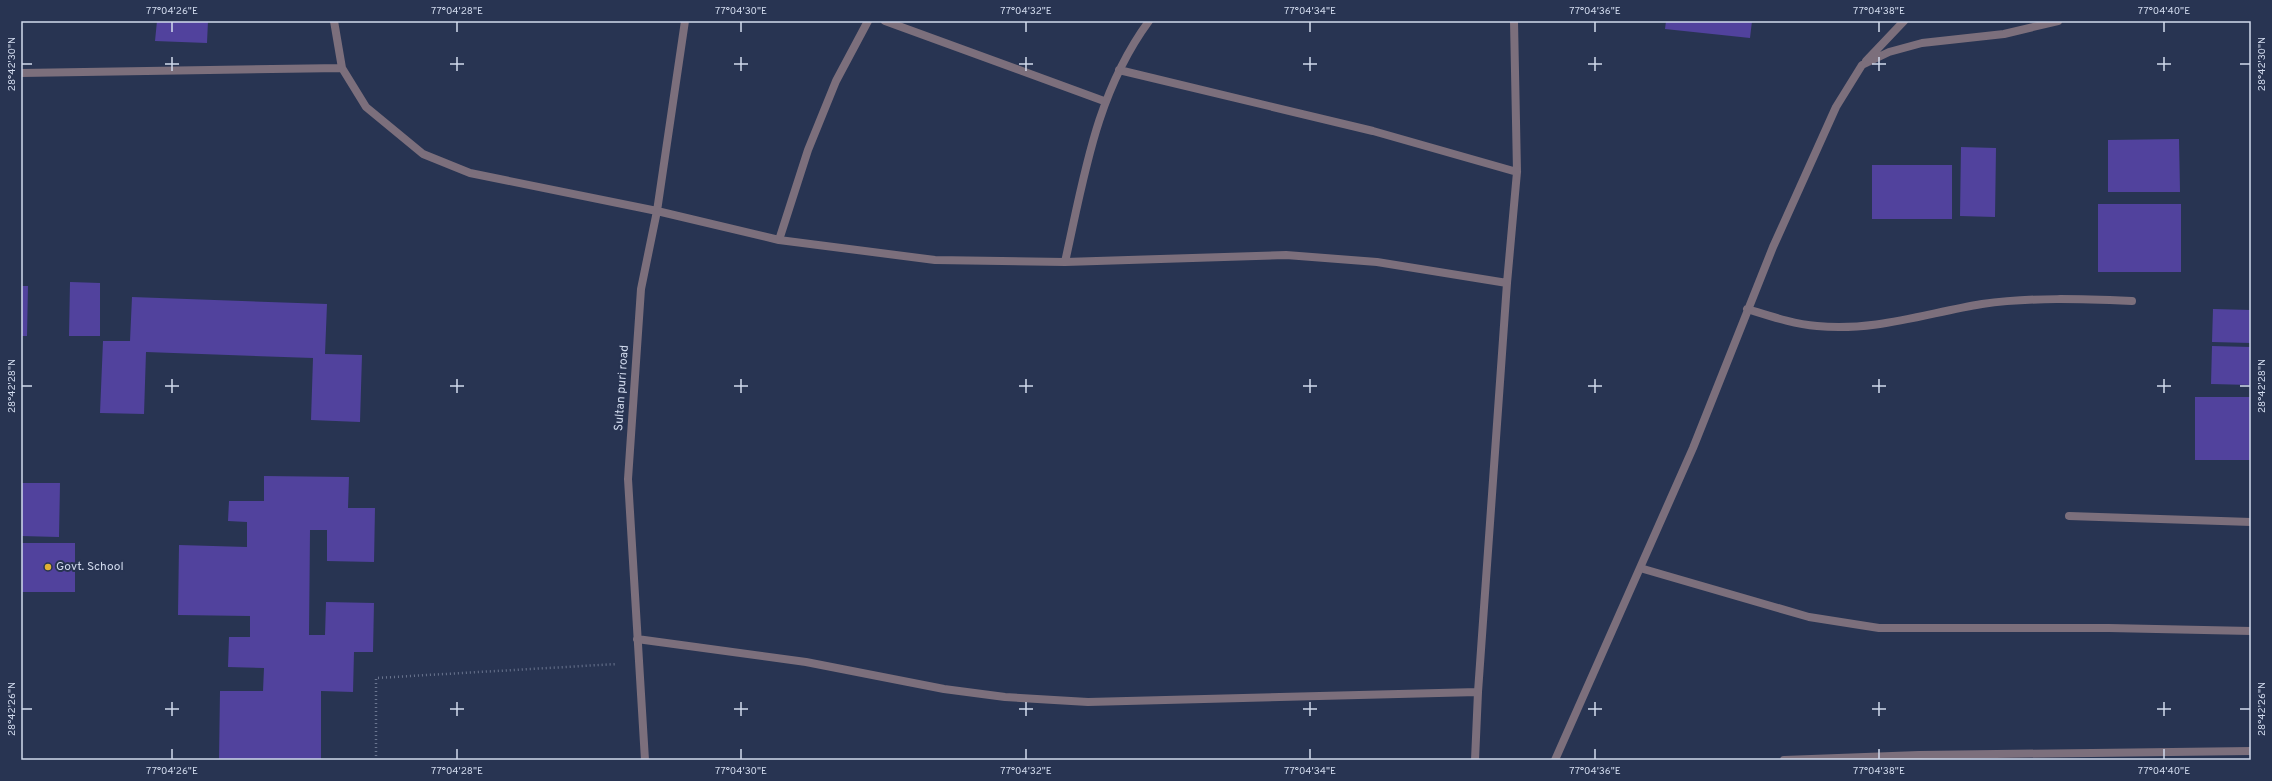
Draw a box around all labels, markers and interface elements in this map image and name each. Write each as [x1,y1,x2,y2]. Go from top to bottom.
text: 77°04'26"E [146,5,198,18]
text: 77°04'28"E [431,5,483,18]
text: 77°04'30"E [715,5,767,18]
text: 77°04'32"E [1000,5,1052,18]
text: 77°04'34"E [1284,5,1336,18]
text: 77°04'36"E [1569,5,1621,18]
text: 77°04'38"E [1853,5,1905,18]
text: 77°04'40"E [2138,5,2190,18]
text: 28°42'30"N [6,37,19,91]
text: 28°42'30"N [2256,37,2269,91]
street label: Sultan puri road [611,344,633,432]
text: 28°42'28"N [6,359,19,413]
text: 28°42'28"N [2256,359,2269,413]
place label: Govt. School [56,559,124,575]
marker: Govt. School [43,562,53,572]
text: 28°42'26"N [6,682,19,736]
text: 28°42'26"N [2256,682,2269,736]
text: 77°04'26"E [146,765,198,778]
text: 77°04'28"E [431,765,483,778]
text: 77°04'30"E [715,765,767,778]
text: 77°04'32"E [1000,765,1052,778]
text: 77°04'34"E [1284,765,1336,778]
text: 77°04'36"E [1569,765,1621,778]
text: 77°04'38"E [1853,765,1905,778]
text: 77°04'40"E [2138,765,2190,778]

